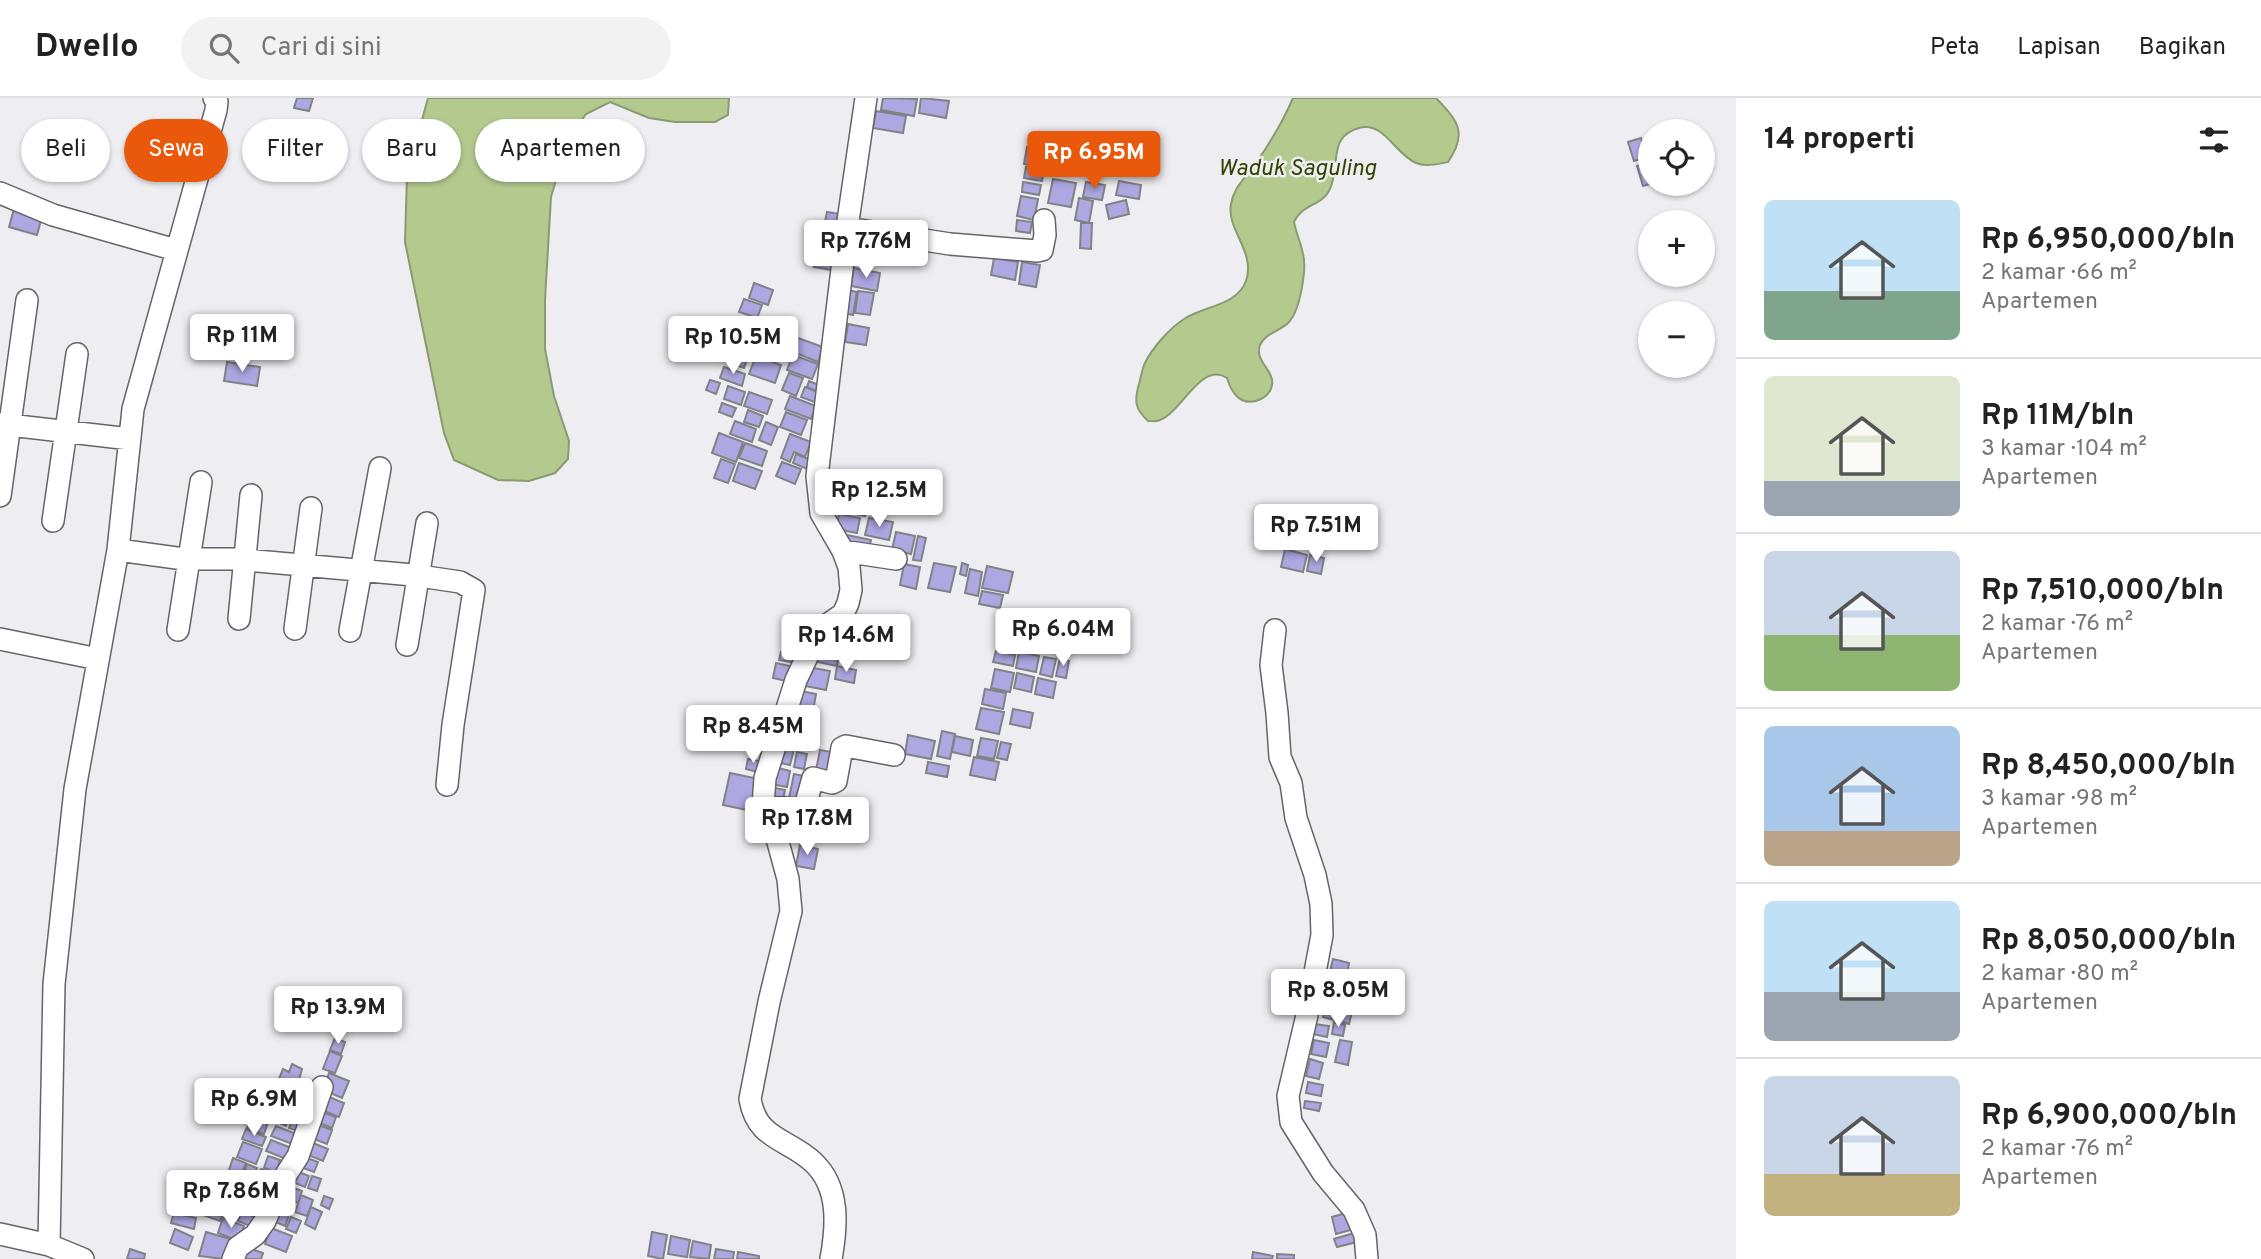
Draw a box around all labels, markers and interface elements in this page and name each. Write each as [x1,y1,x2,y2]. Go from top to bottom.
search box [181,17,671,80]
text: Dwello [35,27,139,69]
icon: search [205,29,243,67]
text: Cari di sini [261,32,382,65]
text: Peta [1930,33,1979,63]
text: Lapisan [2017,33,2101,63]
text: Bagikan [2139,33,2226,63]
chip: Beli [21,119,110,182]
chip: Sewa [124,119,228,182]
chip: Filter [242,119,348,182]
chip: Baru [362,119,461,182]
chip: Apartemen [475,119,645,182]
map controls [1638,119,1715,378]
button: locate [1638,119,1715,196]
icon: filters [2195,121,2233,159]
text: 14 properti [1764,122,1915,159]
pin: Rp 6.95M [1022,132,1166,191]
text: Rp 6.95M [1043,139,1145,168]
water label: Waduk Saguling [1218,155,1377,184]
button: + [1638,210,1715,287]
pin: Rp 7.76M [794,220,938,280]
text: Rp 6,950,000/bln [1981,222,2235,259]
text: Rp 7.76M [820,228,912,257]
icon: home [1820,228,1904,312]
text: 2 kamar · 66 m² [1981,259,2137,288]
text: Apartemen [1981,288,2098,317]
button: − [1638,301,1715,378]
pin: Rp 11M [185,314,299,374]
pin: Rp 10.5M [661,316,805,376]
text: Rp 11M [206,322,278,351]
text: Rp 10.5M [684,324,782,353]
text: Rp 11M/bln [1981,398,2134,435]
icon: home [1820,404,1904,488]
text: 3 kamar · 104 m² [1981,435,2147,464]
text: Apartemen [1981,464,2098,493]
pin: Rp 12.5M [807,470,951,529]
text: Rp 12.5M [831,477,927,506]
pin: Rp 7.51M [1244,504,1388,564]
text: Rp 7.51M [1270,512,1362,541]
text: Rp 7,510,000/bln [1981,573,2224,610]
icon: home [1820,579,1904,663]
pin: Rp 6.04M [991,608,1135,668]
text: 2 kamar · 76 m² [1981,610,2133,639]
pin: Rp 14.6M [774,614,918,674]
text: Rp 6.04M [1011,616,1115,645]
text: Rp 14.6M [797,622,895,651]
text: Apartemen [1981,639,2098,668]
pin: Rp 8.45M [681,706,825,765]
text: Rp 8.45M [702,713,804,742]
text: Rp 8,450,000/bln [1981,748,2236,785]
icon: home [1820,754,1904,838]
text: 3 kamar · 98 m² [1981,785,2137,814]
pin: Rp 17.8M [735,798,879,857]
text: Rp 17.8M [761,805,853,834]
text: Apartemen [1981,814,2098,843]
text: Rp 8,050,000/bln [1981,923,2236,960]
icon: home [1820,929,1904,1013]
text: 2 kamar · 80 m² [1981,960,2138,989]
pin: Rp 8.05M [1266,970,1410,1029]
text: Rp 8.05M [1287,977,1389,1006]
pin: Rp 13.9M [266,986,410,1046]
text: Apartemen [1981,989,2098,1018]
text: Rp 13.9M [290,994,386,1023]
pin: Rp 6.9M [189,1079,319,1138]
text: Rp 6.9M [210,1086,298,1115]
text: Rp 6,900,000/bln [1981,1098,2237,1135]
icon: home [1820,1104,1904,1188]
text: 2 kamar · 76 m² [1981,1135,2133,1164]
text: Apartemen [1981,1164,2098,1193]
pin: Rp 7.86M [159,1170,303,1230]
text: Rp 7.86M [182,1178,280,1207]

